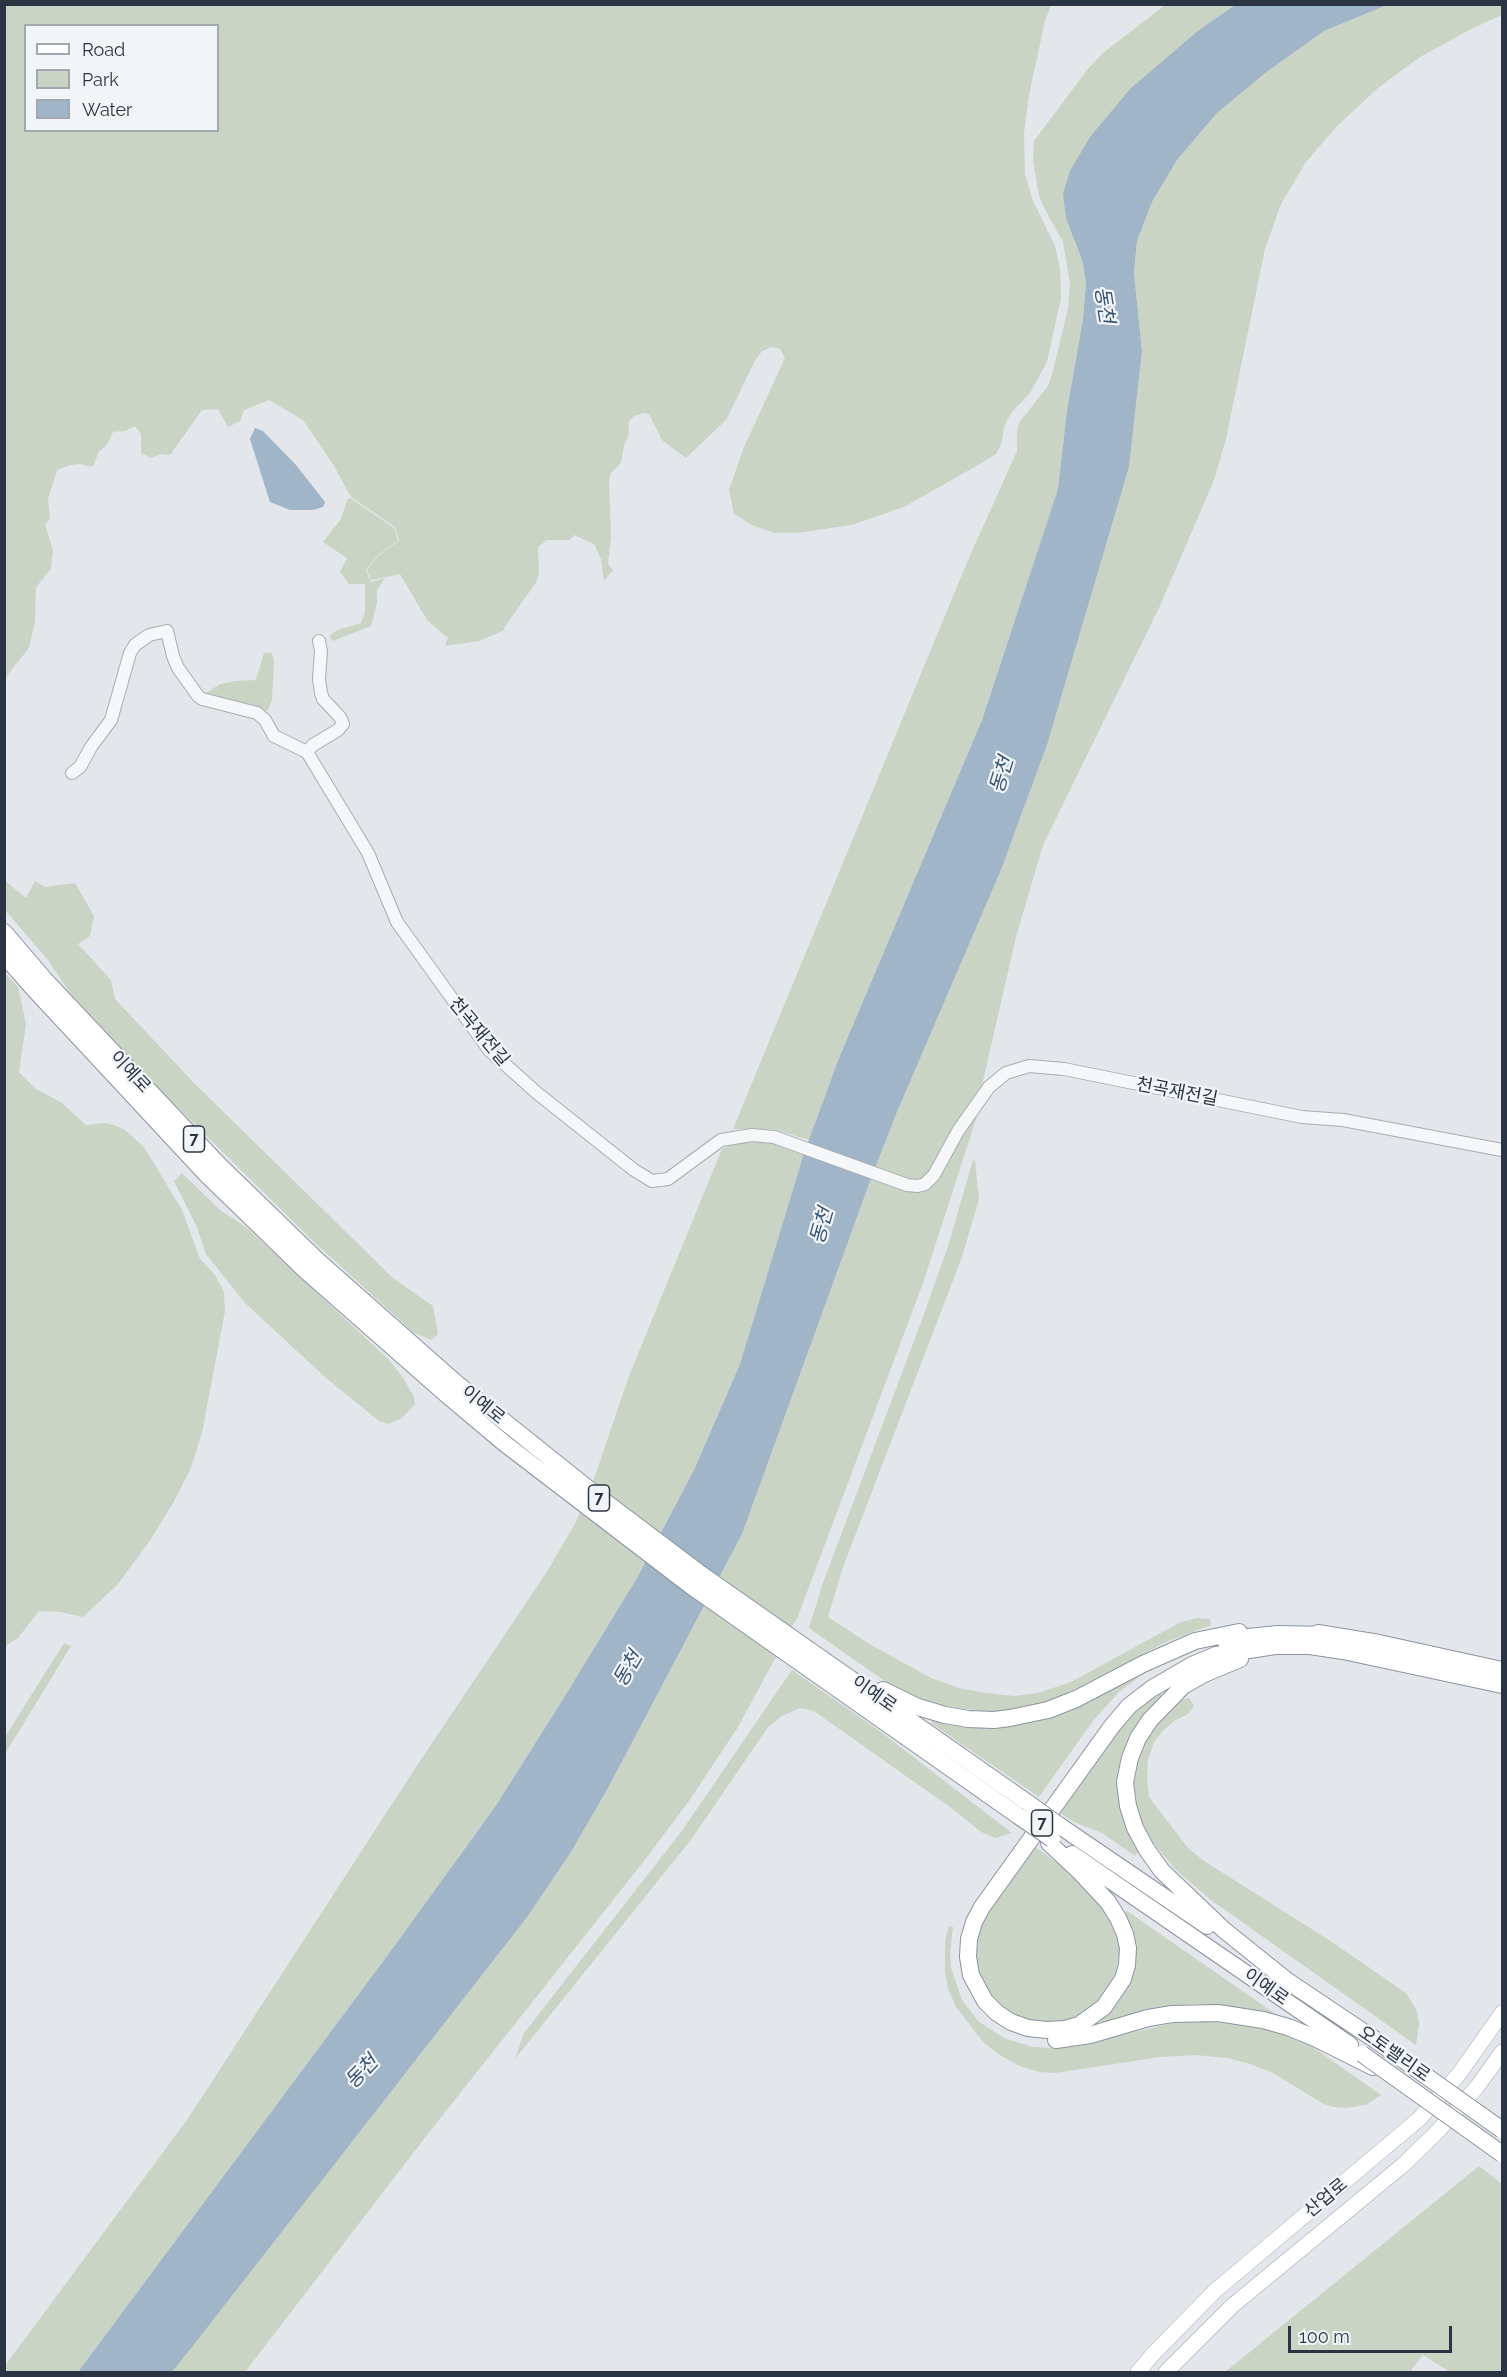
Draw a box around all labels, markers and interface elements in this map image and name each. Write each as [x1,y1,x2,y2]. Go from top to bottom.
legend [24,24,219,132]
text: Road [82,39,125,60]
text: Park [82,69,119,90]
text: Water [82,99,132,120]
water label: 동천 [1089,285,1119,325]
water label: 동천 [985,754,1019,796]
street label: 천곡재전길 [444,993,514,1071]
street label: 이예로 [105,1046,155,1098]
street label: 천곡재전길 [1134,1073,1220,1111]
road number: 7 [184,1126,204,1152]
water label: 동천 [805,1205,839,1247]
street label: 이예로 [457,1381,509,1429]
road number: 7 [588,1485,610,1511]
water label: 동천 [608,1647,648,1691]
street label: 이예로 [847,1671,901,1717]
road number: 7 [1032,1810,1052,1836]
street label: 이예로 [1239,1964,1293,2010]
street label: 오토밸리로 [1354,2021,1434,2087]
water label: 동천 [341,2050,383,2094]
street label: 산업로 [1300,2174,1352,2222]
scale bar [1291,2314,1454,2352]
text: 100 m [1299,2326,1350,2347]

